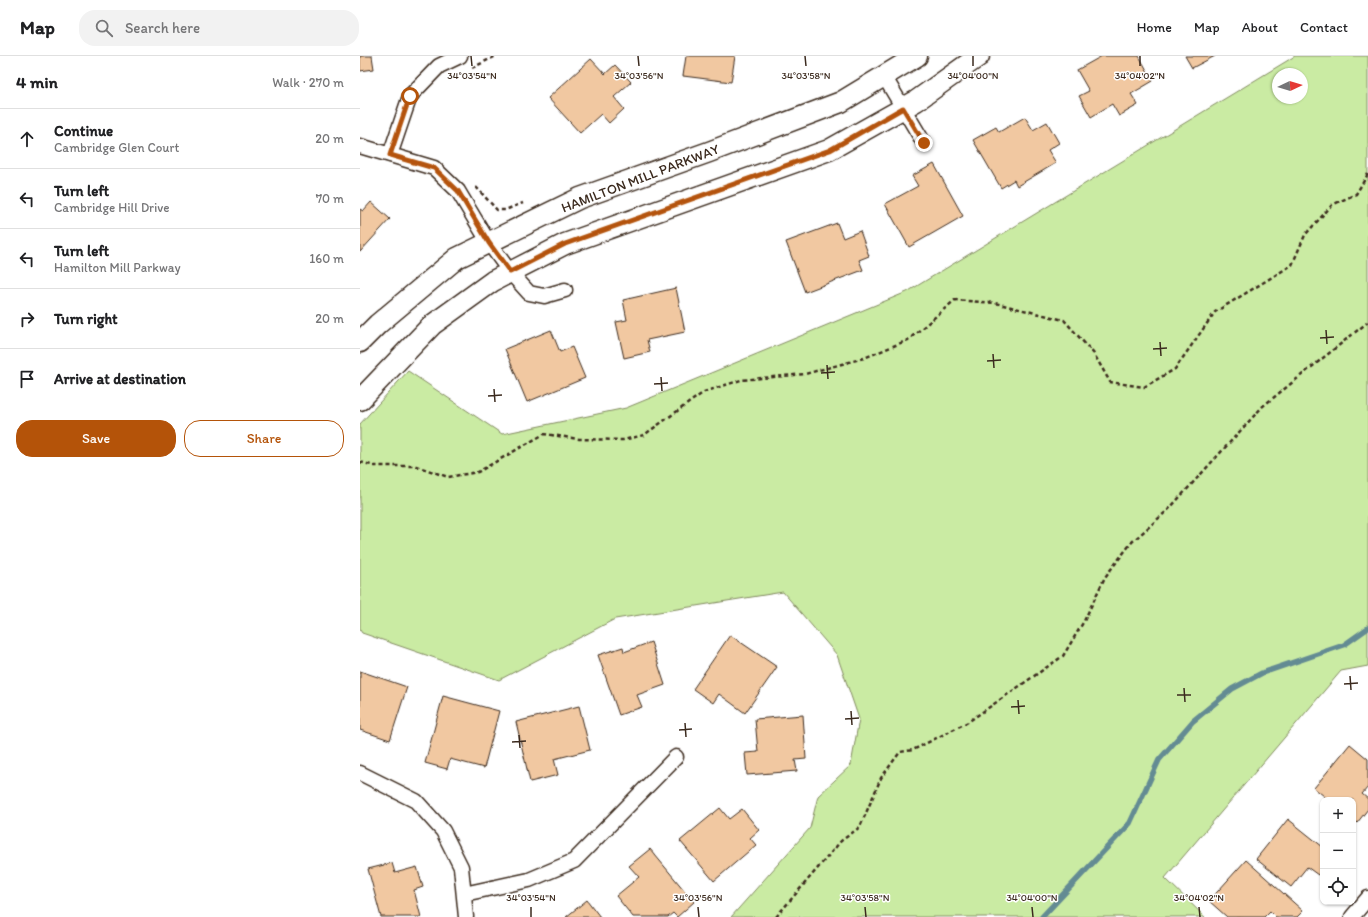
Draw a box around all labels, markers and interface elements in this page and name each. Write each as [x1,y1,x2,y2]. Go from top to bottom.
search box [79,10,359,46]
text: Map [20,16,55,39]
icon: search [93,17,115,39]
text: Search here [125,19,200,37]
text: Home [1137,19,1172,36]
text: Map [1194,19,1220,36]
text: About [1242,19,1278,36]
text: Contact [1300,19,1348,36]
north arrow [1272,68,1308,104]
text: 34°03'54"N [447,69,497,82]
text: 34°03'56"N [615,69,664,82]
text: 34°03'58"N [781,69,831,82]
text: 34°04'00"N [947,69,999,82]
text: 34°04'02"N [1115,69,1165,82]
text: 4 min [16,72,58,92]
text: Walk · 270 m [272,75,344,90]
route start [401,87,419,105]
text: Continue [54,122,113,140]
icon: ahead [16,128,38,150]
text: 20 m [315,131,344,146]
route end [915,134,933,152]
text: Cambridge Glen Court [54,140,179,155]
street label: HAMILTON MILL PARKWAY [559,140,722,216]
text: Turn left [54,182,109,200]
icon: left [16,188,38,210]
text: 70 m [316,191,344,206]
text: Cambridge Hill Drive [54,200,170,215]
text: Turn left [54,242,109,260]
icon: left [16,248,38,270]
text: 160 m [309,251,344,266]
text: Hamilton Mill Parkway [54,260,181,275]
icon: right [16,308,38,330]
text: Turn right [54,310,118,328]
text: 20 m [315,311,344,326]
icon: arrive [16,368,38,390]
text: Arrive at destination [54,370,186,388]
button: Save [16,420,176,457]
button: Share [184,420,344,457]
map controls [1320,797,1356,905]
button: + [1320,797,1356,833]
button: − [1320,833,1356,869]
button: locate [1320,869,1356,905]
text: 34°03'54"N [506,891,556,904]
text: 34°03'56"N [674,891,723,904]
text: 34°03'58"N [840,891,890,904]
text: 34°04'00"N [1006,891,1058,904]
text: 34°04'02"N [1174,891,1224,904]

